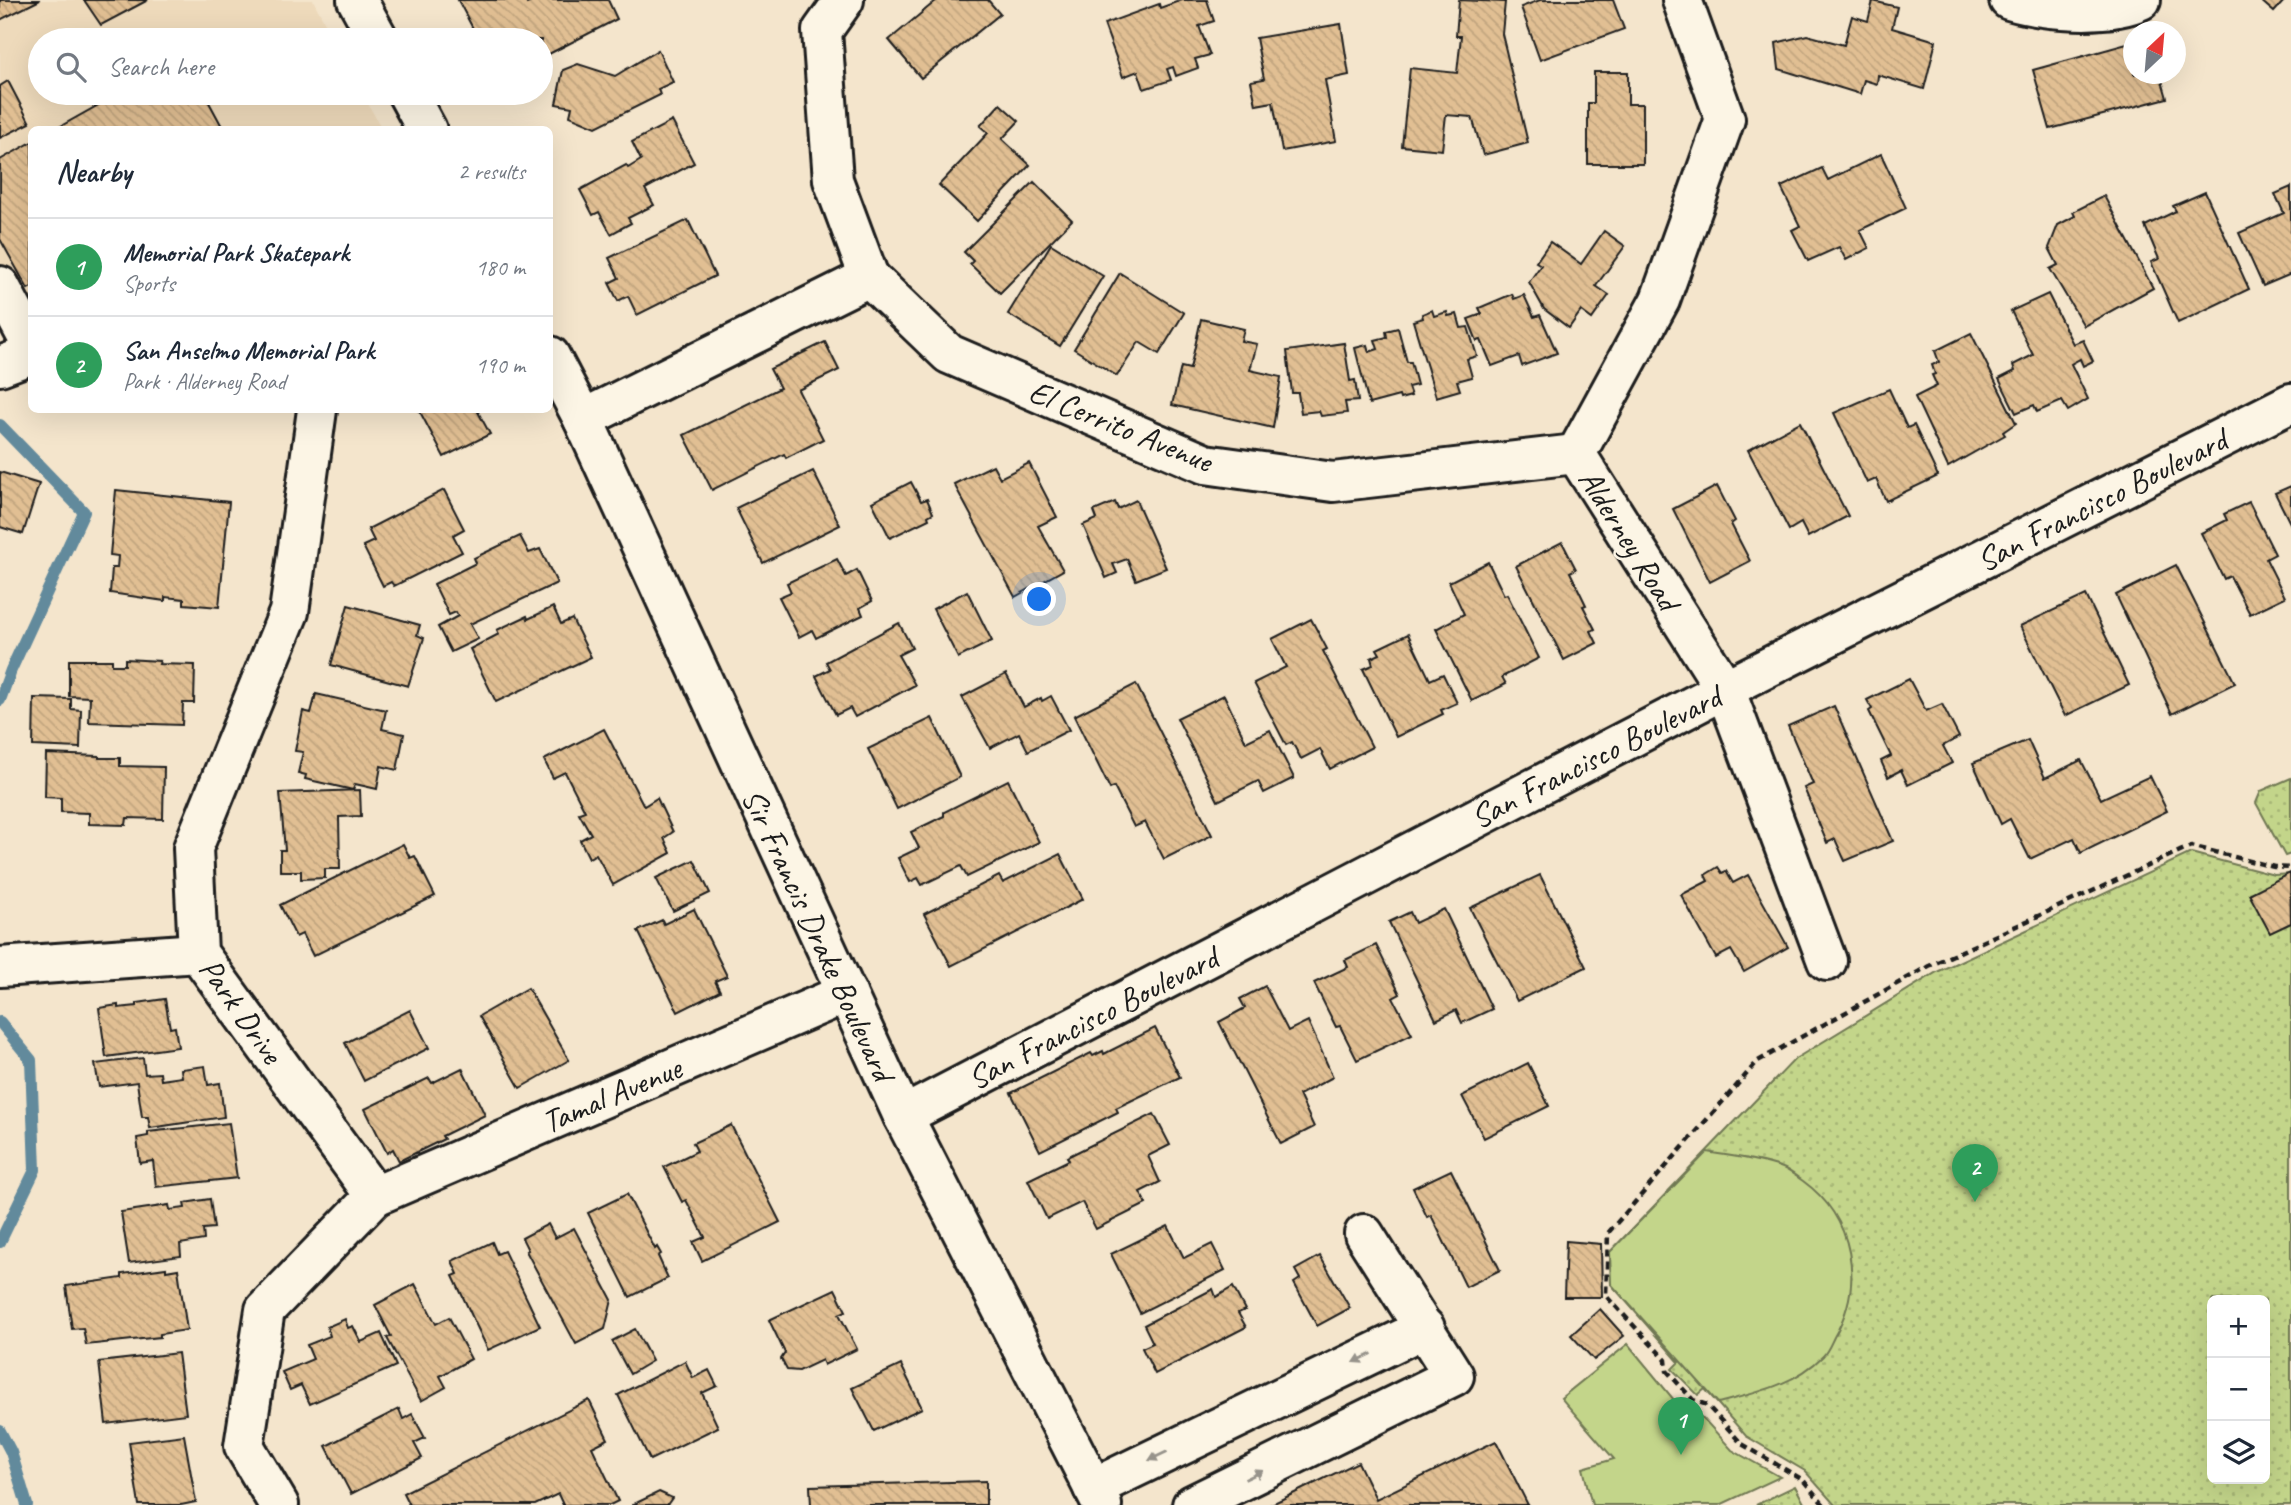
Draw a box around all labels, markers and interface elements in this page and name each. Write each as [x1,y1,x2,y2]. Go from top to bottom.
north arrow [2123,21,2186,84]
search box [28,28,553,105]
icon: search [52,48,90,86]
text: Search here [108,50,214,83]
text: Nearby [56,153,132,191]
text: 2 results [458,157,525,186]
text: Memorial Park Skatepark [123,236,349,269]
text: 1 [74,253,84,282]
text: 180 m [476,253,525,282]
text: Sports [123,269,175,298]
text: San Anselmo Memorial Park [123,334,374,367]
text: 2 [74,351,84,380]
text: 190 m [476,351,525,380]
text: Park · Alderney Road [123,367,286,396]
street label: El Cerrito Avenue [1023,370,1220,483]
street label: San Francisco Boulevard [1969,416,2238,581]
street label: Alderney Road [1569,461,1692,622]
your location [1022,582,1056,616]
street label: San Francisco Boulevard [1463,673,1732,838]
street label: Sir Francis Drake Boulevard [732,782,906,1092]
street label: San Francisco Boulevard [960,934,1229,1099]
street label: Park Drive [190,950,294,1073]
street label: Tamal Avenue [535,1046,690,1143]
pin: 2 [1952,1144,1998,1202]
map controls [2207,1295,2270,1484]
button: + [2207,1295,2270,1358]
one-way arrow [1353,1352,1373,1363]
button: − [2207,1358,2270,1421]
pin: 1 [1658,1397,1704,1455]
button: layers [2207,1421,2270,1484]
one-way arrow [1148,1451,1168,1462]
one-way arrow [1244,1469,1264,1480]

